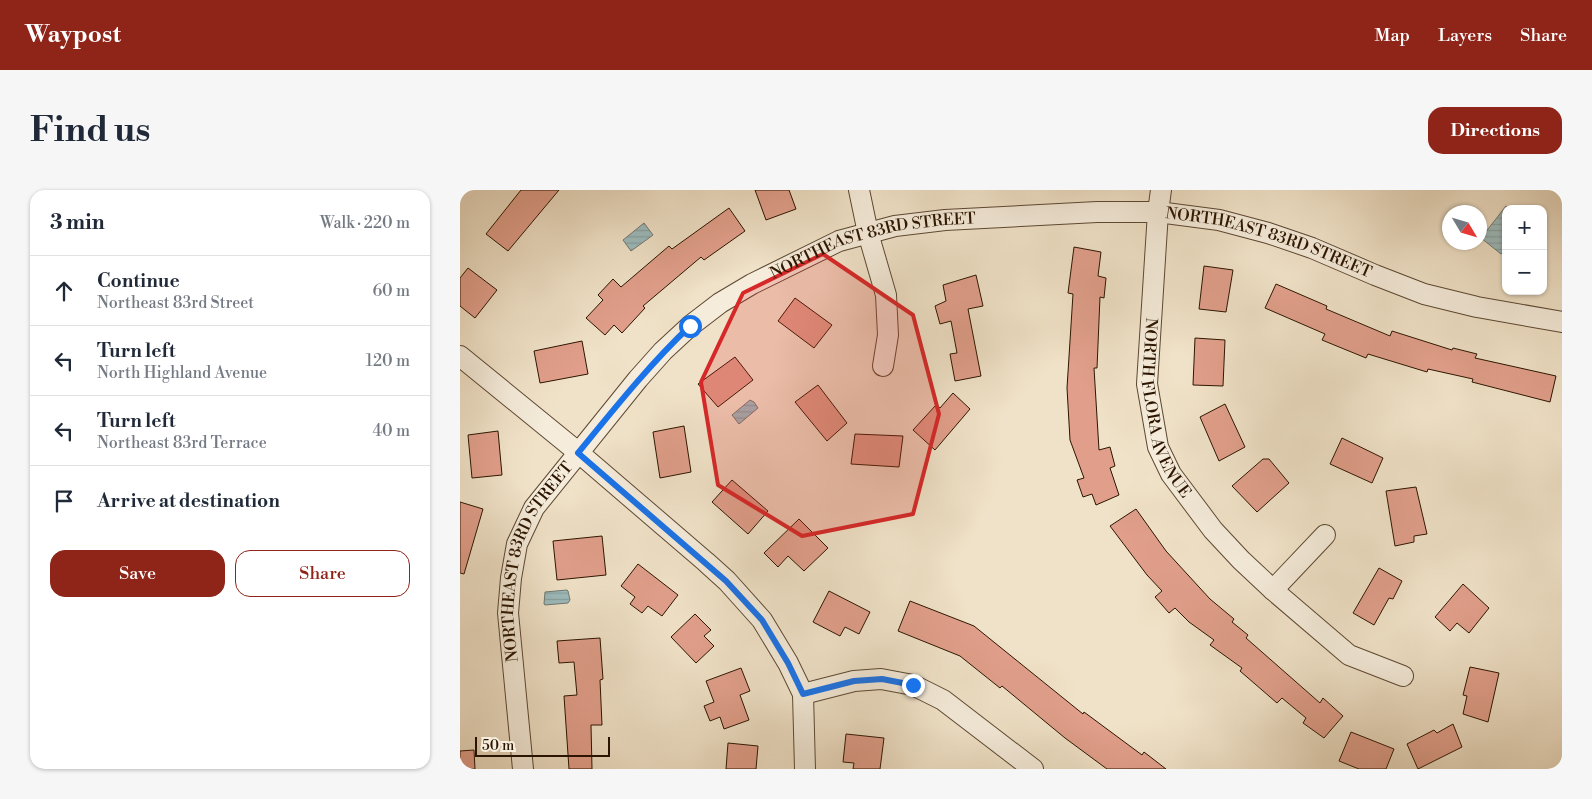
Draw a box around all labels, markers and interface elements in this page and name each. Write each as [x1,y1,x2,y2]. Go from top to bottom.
text: Waypost [25,20,121,50]
text: Map [1375,24,1410,47]
text: Layers [1438,24,1492,47]
text: Share [1520,24,1567,47]
button: Directions [1428,107,1562,154]
text: Find us [30,109,150,152]
street label: NORTHEAST 83RD STREET [1164,203,1375,282]
north arrow [1442,205,1487,250]
map controls [1502,205,1547,295]
button: + [1502,205,1547,250]
street label: NORTHEAST 83RD STREET [767,208,976,284]
text: 3 min [50,210,105,236]
text: Walk · 220 m [320,213,410,233]
button: − [1502,250,1547,295]
text: Continue [97,269,180,293]
icon: ahead [50,277,78,305]
text: 60 m [372,281,410,301]
text: Northeast 83rd Street [97,293,254,313]
route start [679,315,702,338]
street label: NORTH FLORA AVENUE [1137,317,1195,502]
text: Turn left [97,339,176,363]
icon: left [50,347,78,375]
text: 120 m [366,351,410,371]
text: North Highland Avenue [97,363,267,383]
text: Turn left [97,409,176,433]
icon: left [50,417,78,445]
text: 40 m [373,421,410,441]
text: Northeast 83rd Terrace [97,433,267,453]
street label: NORTHEAST 83RD STREET [498,458,577,663]
icon: arrive [50,487,78,515]
text: Arrive at destination [97,489,280,513]
button: Save [50,550,225,597]
button: Share [235,550,410,597]
route end [902,674,925,697]
scale bar [475,734,610,757]
text: 50 m [482,737,514,755]

